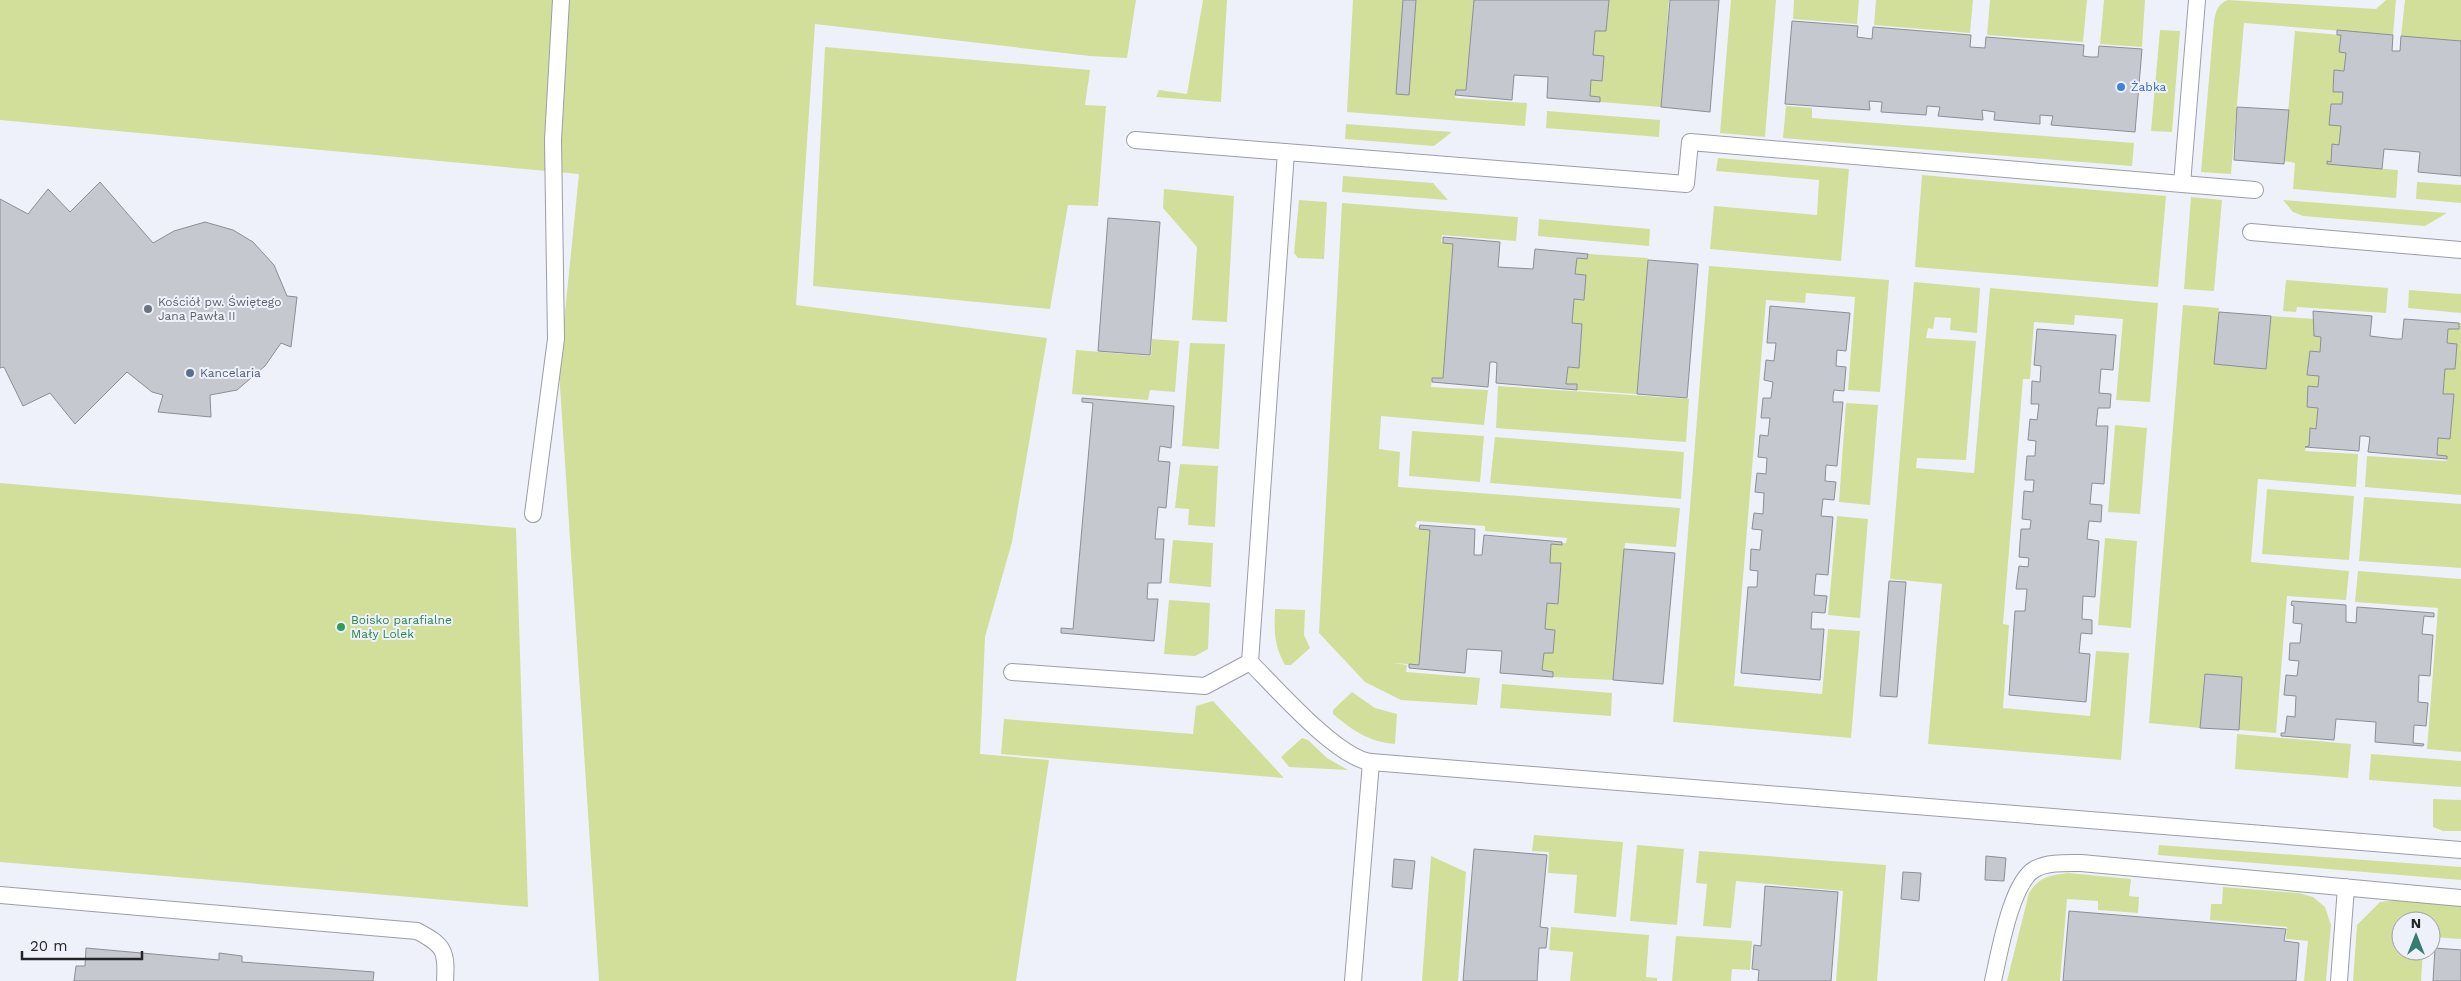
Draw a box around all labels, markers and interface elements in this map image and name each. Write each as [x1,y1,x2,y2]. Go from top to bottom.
place label: Żabka [2131,80,2167,94]
marker: Żabka [2115,81,2127,93]
place label: Kościół pw. Świętego Jana Pawła II [158,295,281,323]
marker: Kościół pw. Świętego Jana Pawła II [142,303,154,315]
place label: Kancelaria [200,366,261,380]
marker: Kancelaria [184,367,196,379]
place label: Boisko parafialne Mały Lolek [351,613,452,641]
marker: Boisko parafialne Mały Lolek [335,621,347,633]
north arrow [2391,911,2441,961]
text: N [2411,915,2421,931]
scale bar [22,928,142,960]
text: 20 m [30,937,68,955]

